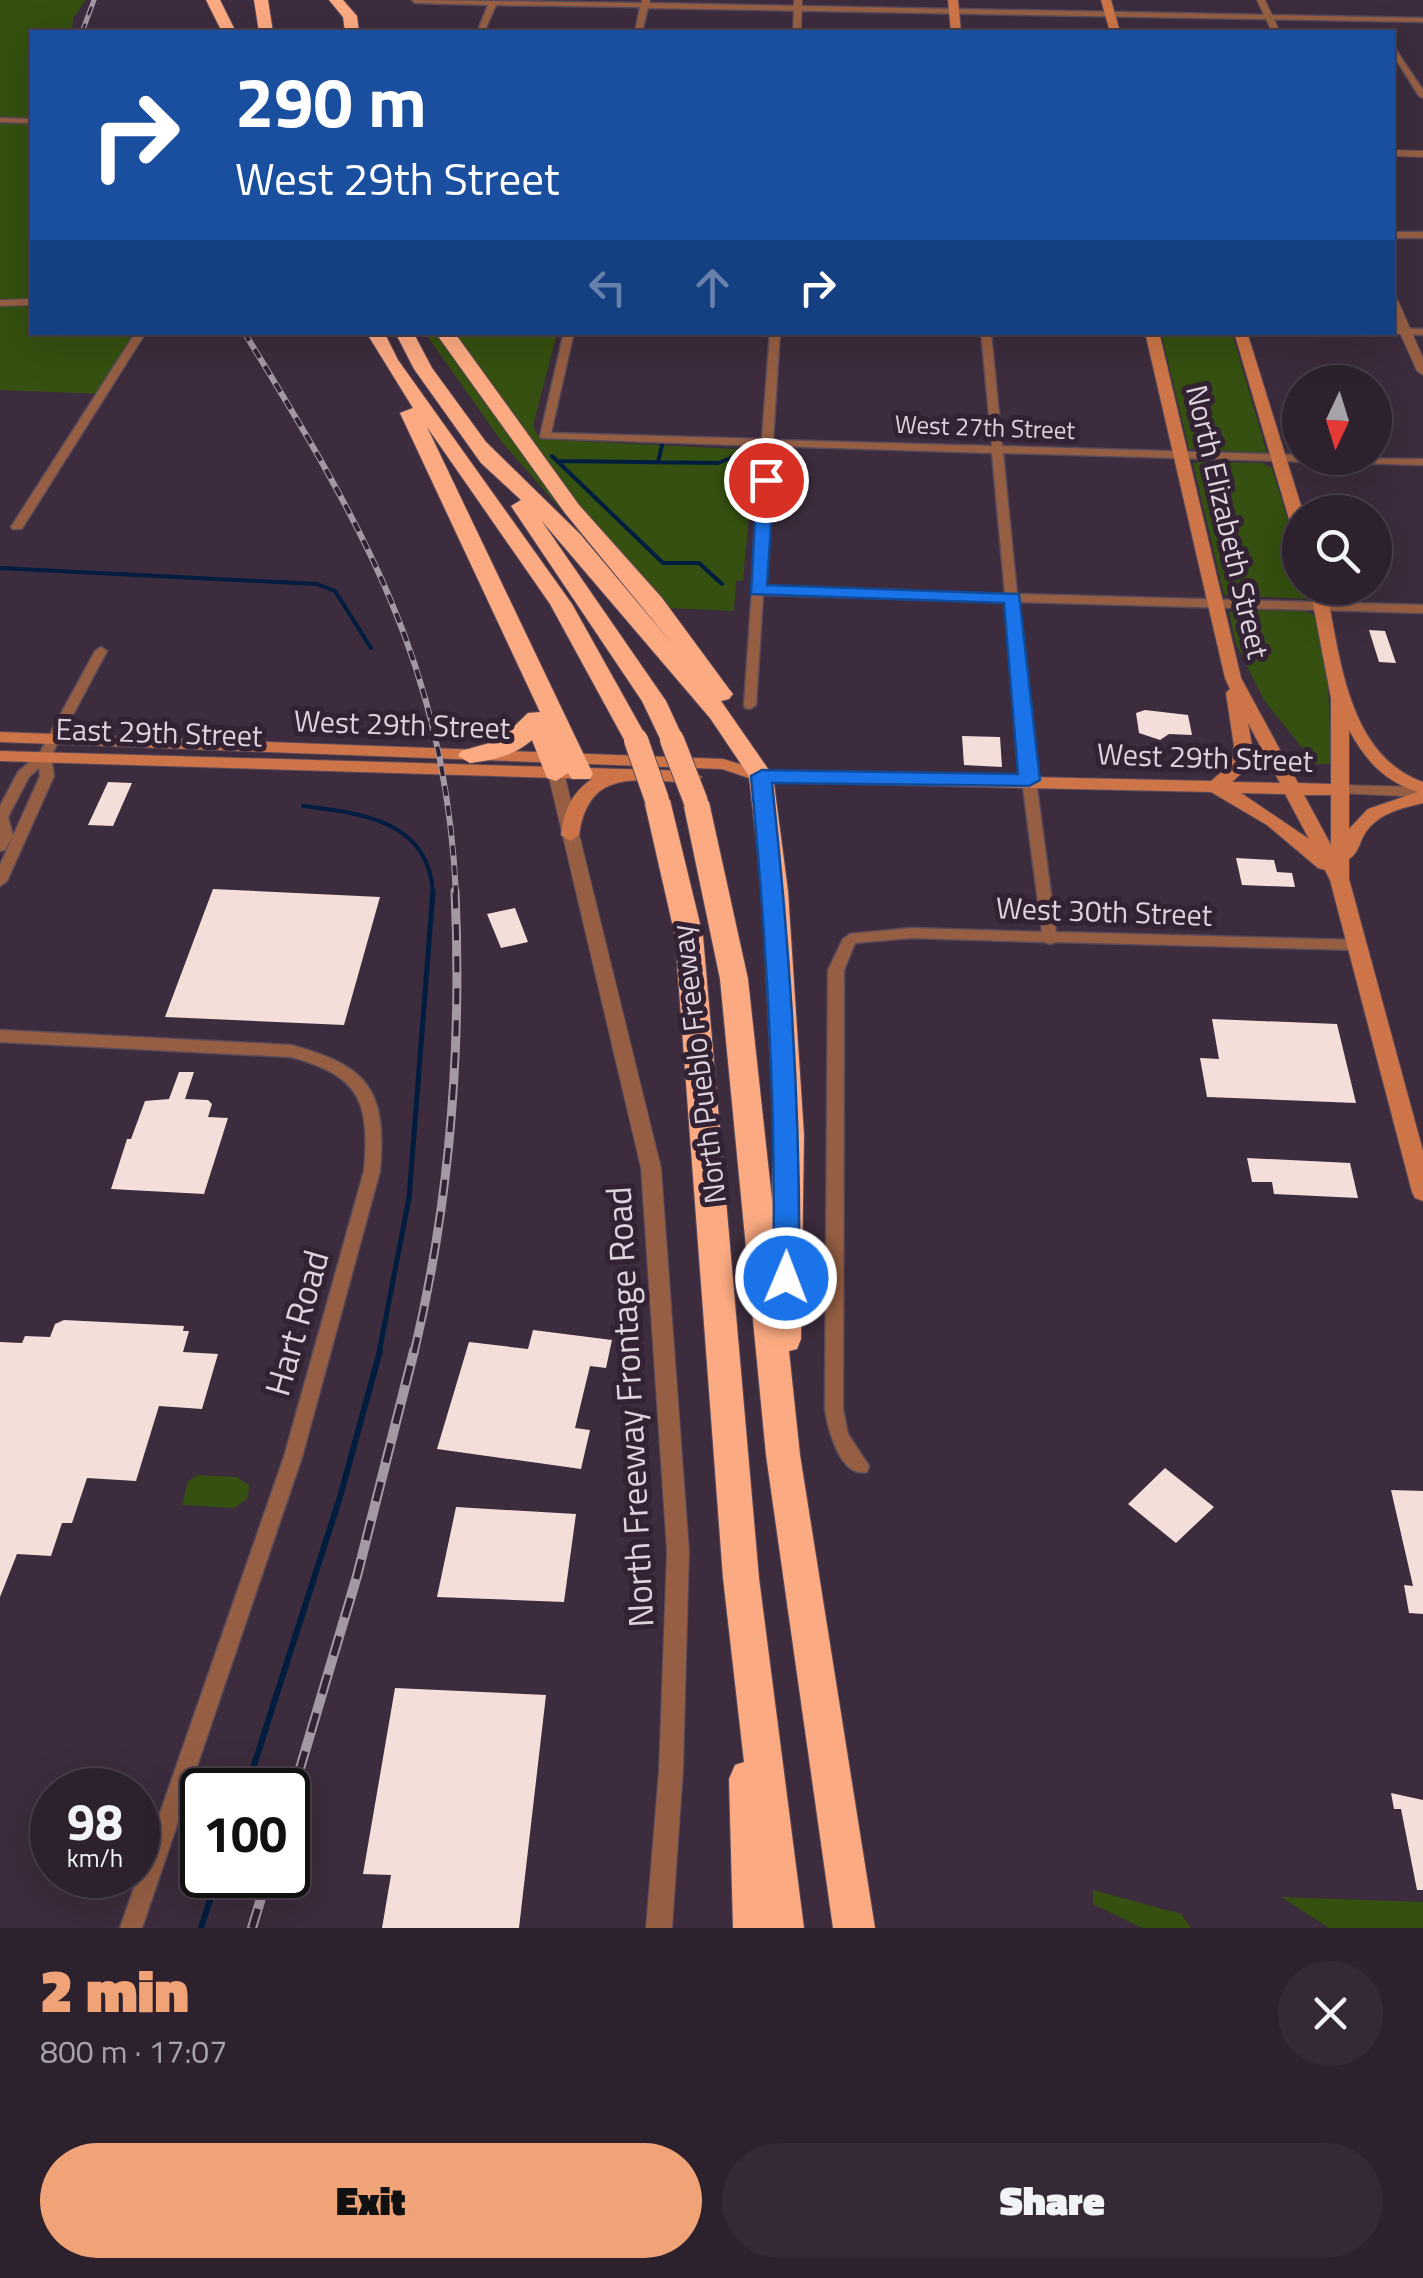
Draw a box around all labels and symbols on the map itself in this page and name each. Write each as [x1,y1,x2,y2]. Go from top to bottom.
north arrow [1282,365,1392,475]
street label: North Elizabeth Street [1174,380,1282,664]
street label: West 27th Street [894,405,1076,449]
pin [724,438,809,523]
street label: West 29th Street [293,697,511,751]
street label: East 29th Street [55,705,264,759]
street label: West 29th Street [1096,730,1314,784]
street label: West 30th Street [995,884,1213,938]
street label: North Pueblo Freeway [658,922,738,1206]
street label: North Freeway Frontage Road [590,1185,668,1629]
position arrow [734,1226,838,1330]
street label: Hart Road [250,1244,343,1402]
speed limit sign: 100 [180,1768,310,1898]

